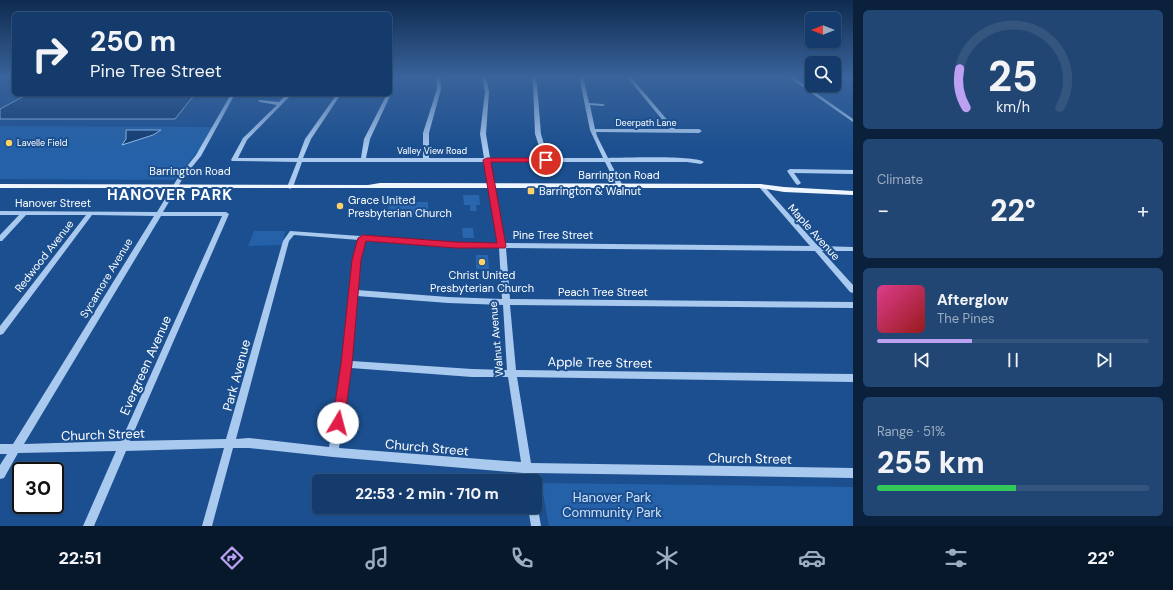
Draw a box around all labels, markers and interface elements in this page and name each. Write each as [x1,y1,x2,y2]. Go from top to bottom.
north arrow [805,12,841,48]
map controls [805,12,841,92]
text: 250 m [90,23,176,60]
icon: right [24,28,76,80]
text: 25 [988,49,1038,103]
button: search [805,56,841,92]
text: Pine Tree Street [90,59,222,83]
text: km/h [996,97,1030,115]
street label: Deerpath Lane [615,117,677,129]
place label: Lavelle Field [17,137,68,149]
marker: Lavelle Field [4,138,14,148]
pin [529,143,563,177]
street label: Valley View Road [397,145,467,157]
icon: arrive [535,149,557,171]
street label: Barrington Road [149,164,231,178]
street label: Barrington Road [578,168,660,182]
text: Climate [877,171,923,188]
place label: Barrington & Walnut [539,184,641,198]
district label: HANOVER PARK [107,185,233,205]
marker: Barrington & Walnut [526,186,536,196]
text: 22° [990,191,1036,230]
place label: Grace United Presbyterian Church [348,193,452,220]
street label: Hanover Street [15,196,91,210]
text: − [877,196,889,225]
text: + [1137,196,1149,225]
marker: Grace United Presbyterian Church [335,201,345,211]
street label: Maple Avenue [785,201,843,263]
street label: Redwood Avenue [11,217,77,295]
street label: Pine Tree Street [513,228,593,242]
street label: Sycamore Avenue [77,235,135,321]
marker: Christ United Presbyterian Church [477,257,487,267]
place label: Christ United Presbyterian Church [430,268,534,295]
street label: Peach Tree Street [558,285,648,299]
text: Afterglow [937,290,1009,310]
street label: Walnut Avenue [486,301,506,377]
text: The Pines [937,310,995,327]
street label: Evergreen Avenue [116,313,175,418]
street label: Park Avenue [219,338,254,413]
icon: previous [911,349,933,371]
icon: pause [1002,349,1024,371]
icon: next [1093,349,1115,371]
street label: Apple Tree Street [547,353,653,372]
position arrow [317,402,359,444]
text: Range · 51% [877,423,945,440]
street label: Church Street [61,425,145,444]
street label: Church Street [384,435,470,460]
text: 255 km [877,443,985,482]
street label: Church Street [708,449,792,468]
speed limit sign: 30 [12,462,64,514]
text: 22:53 · 2 min · 710 m [355,484,499,504]
park label: Hanover Park Community Park [562,489,662,521]
icon: directions [218,544,246,572]
icon: music [363,544,391,572]
icon: phone [508,544,536,572]
icon: climate [653,544,681,572]
icon: car [798,544,826,572]
icon: filters [942,544,970,572]
text: 22:51 [58,546,102,570]
text: 22° [1087,546,1115,570]

